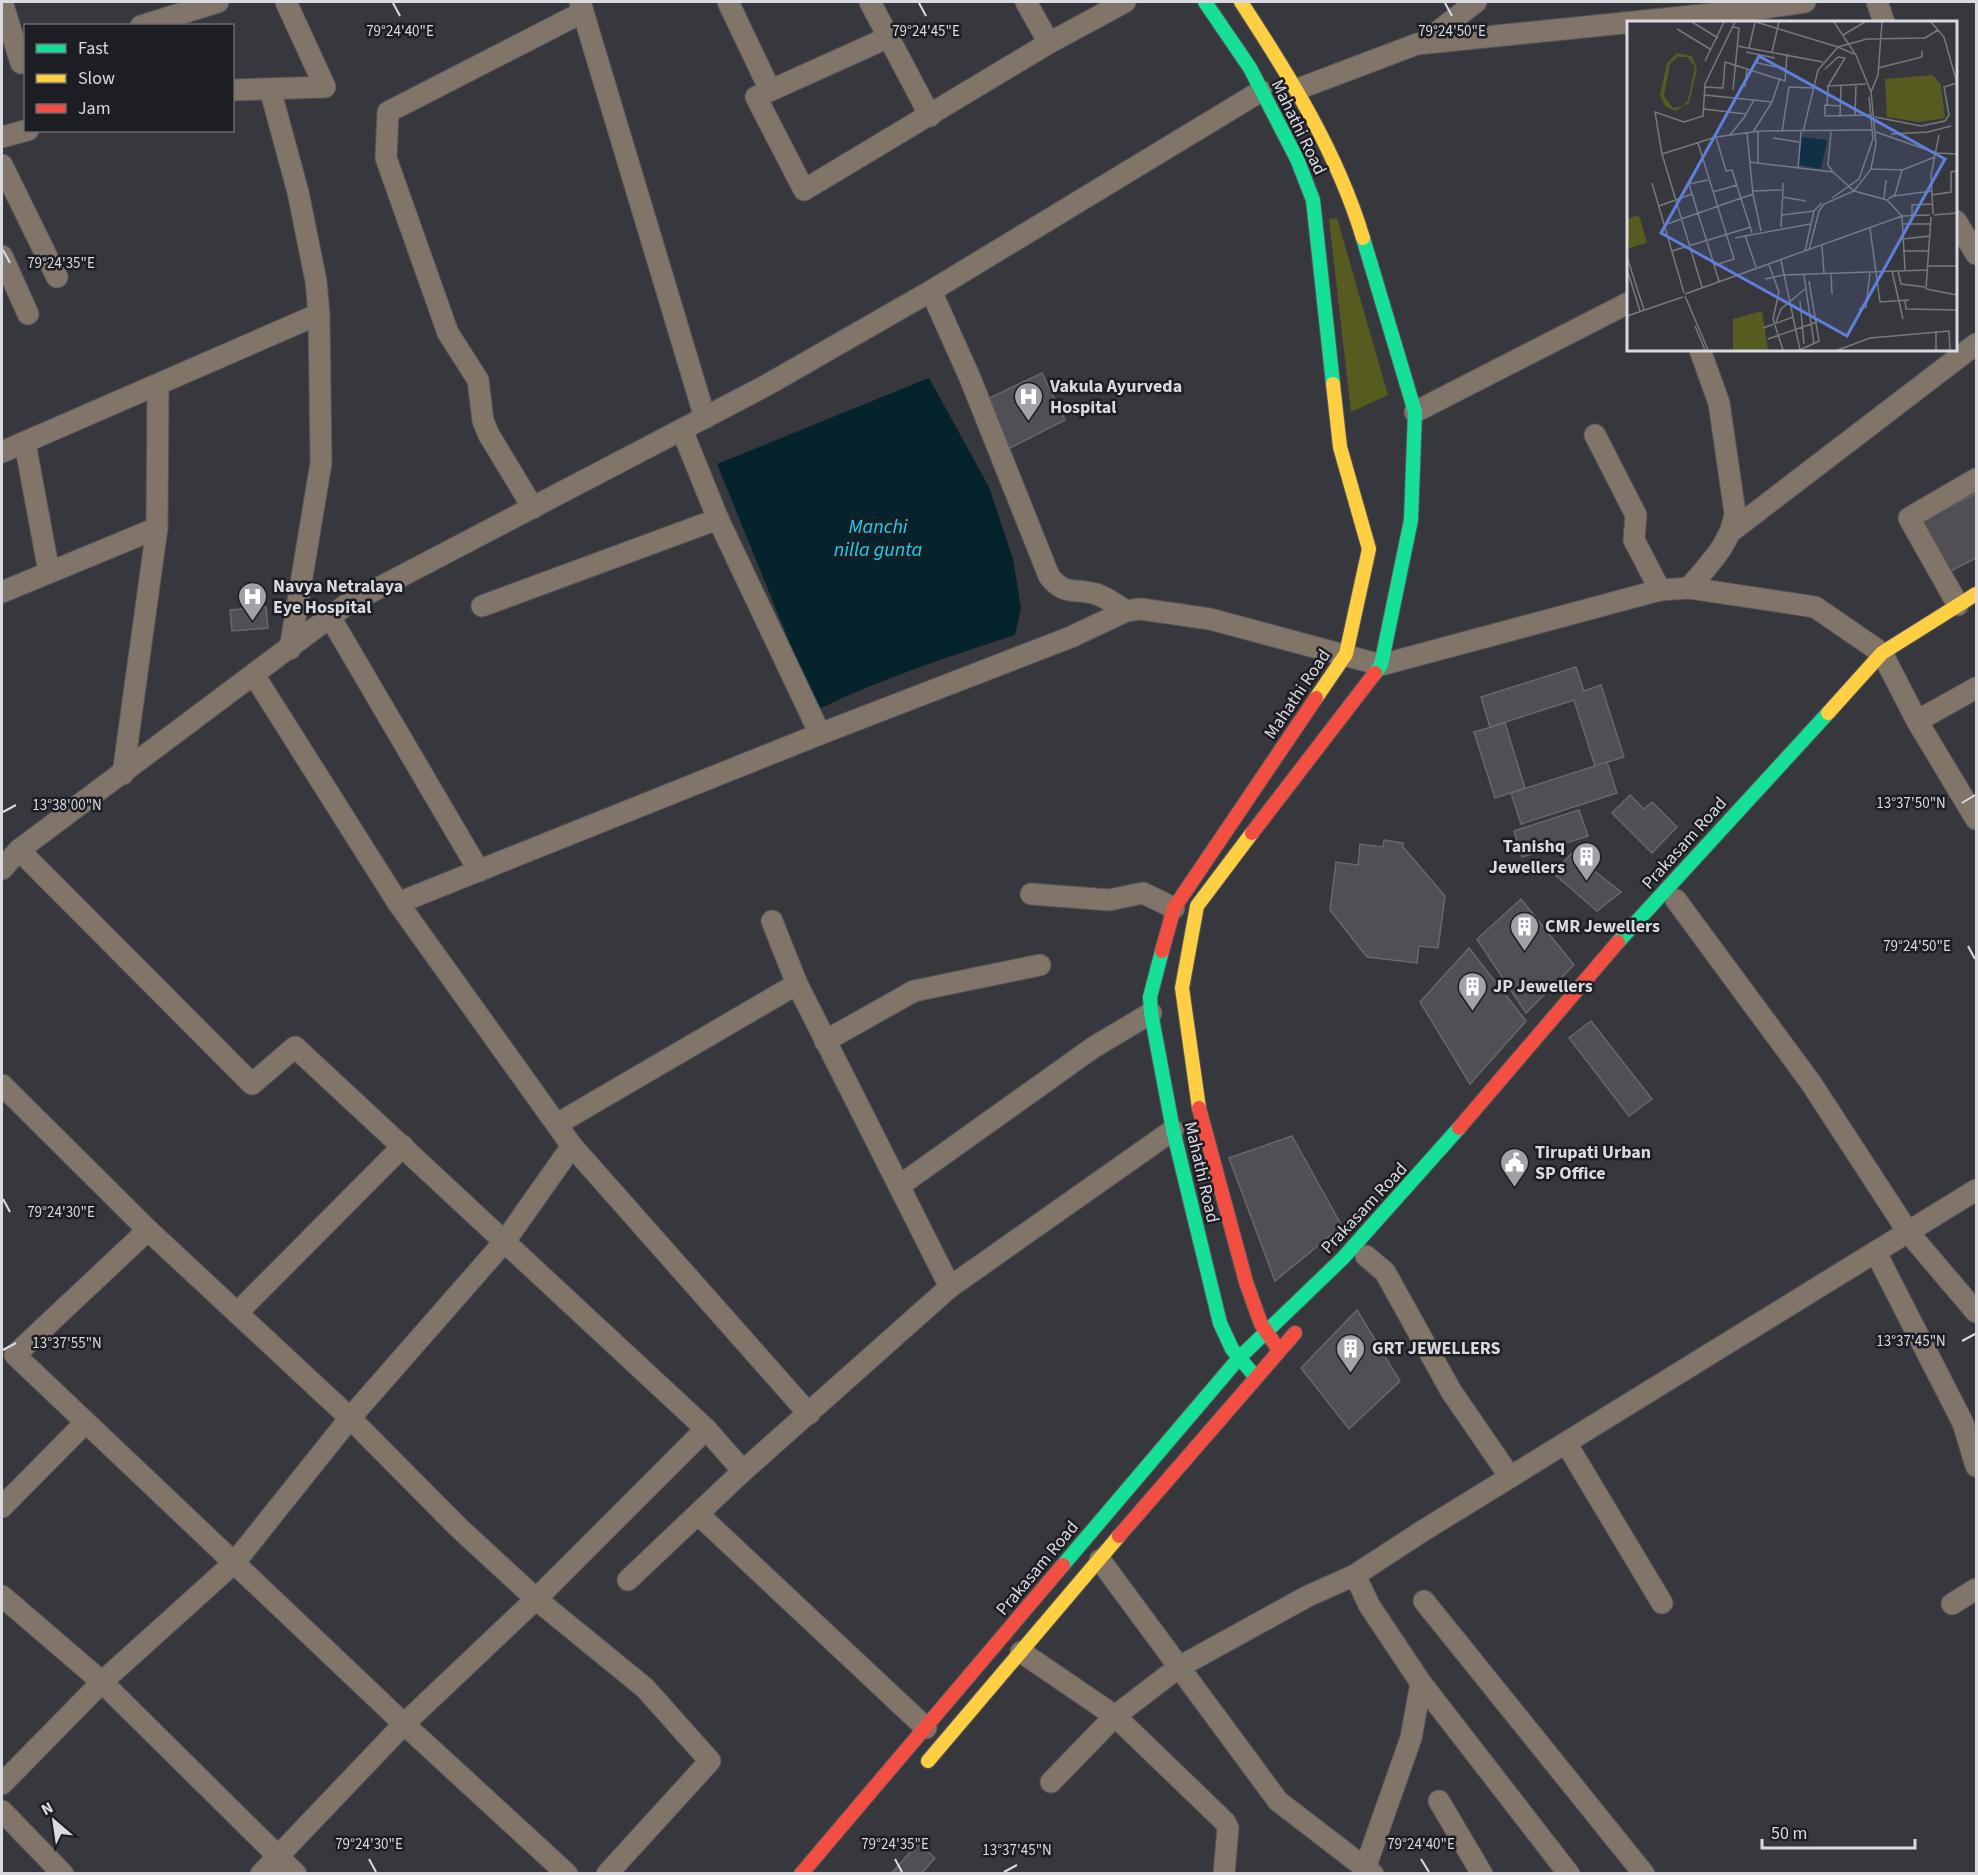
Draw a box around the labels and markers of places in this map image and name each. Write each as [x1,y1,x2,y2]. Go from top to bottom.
place label: Vakula Ayurveda Hospital [1049,374,1182,420]
hospital icon: Vakula Ayurveda Hospital [1013,380,1045,422]
place label: Navya Netralaya Eye Hospital [273,574,403,620]
hospital icon: Navya Netralaya Eye Hospital [236,580,268,622]
place label: Tanishq Jewellers [1489,834,1565,880]
building icon: Tanishq Jewellers [1570,840,1602,882]
building icon: CMR Jewellers [1508,910,1540,952]
place label: CMR Jewellers [1545,914,1660,939]
building icon: JP Jewellers [1456,970,1488,1012]
place label: JP Jewellers [1493,974,1593,999]
place label: Tirupati Urban SP Office [1535,1140,1651,1186]
public building icon: Tirupati Urban SP Office [1498,1146,1530,1188]
building icon: GRT JEWELLERS [1335,1332,1367,1374]
place label: GRT JEWELLERS [1372,1336,1501,1361]

